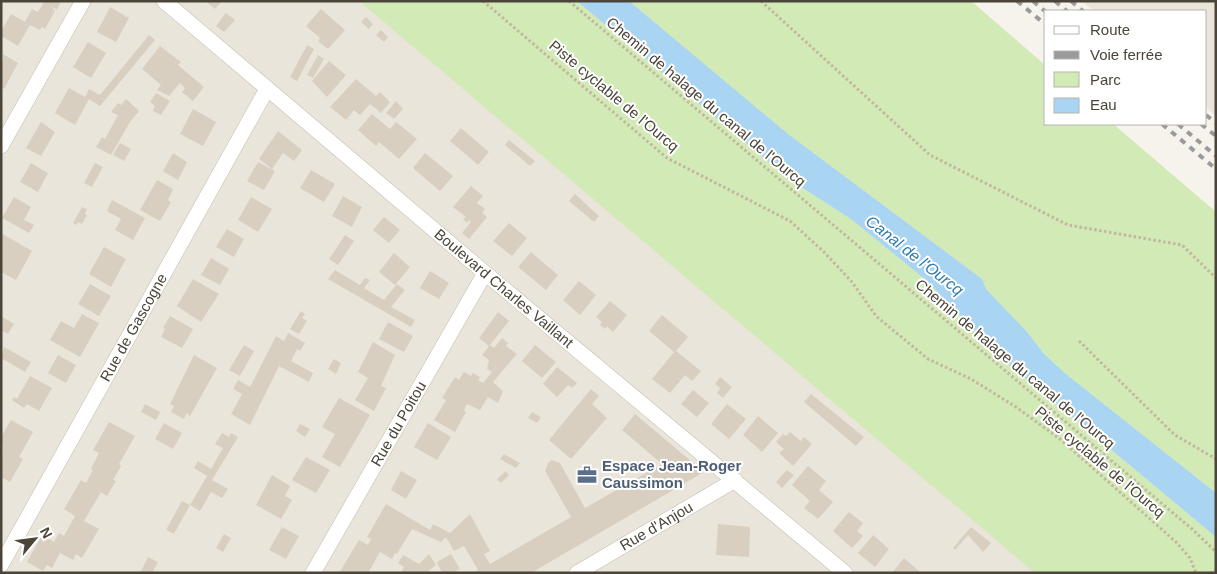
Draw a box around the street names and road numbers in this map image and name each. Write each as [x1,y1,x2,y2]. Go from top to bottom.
street label: Chemin de halage du canal de l'Ourcq [603,13,809,190]
street label: Piste cyclable de l'Ourcq [546,36,683,155]
street label: Boulevard Charles Vaillant [431,225,578,351]
street label: Rue de Gascogne [96,270,170,384]
street label: Chemin de halage du canal de l'Ourcq [912,275,1118,452]
street label: Rue du Poitou [367,378,429,469]
street label: Piste cyclable de l'Ourcq [1032,402,1169,521]
street label: Rue d'Anjou [617,498,695,554]

